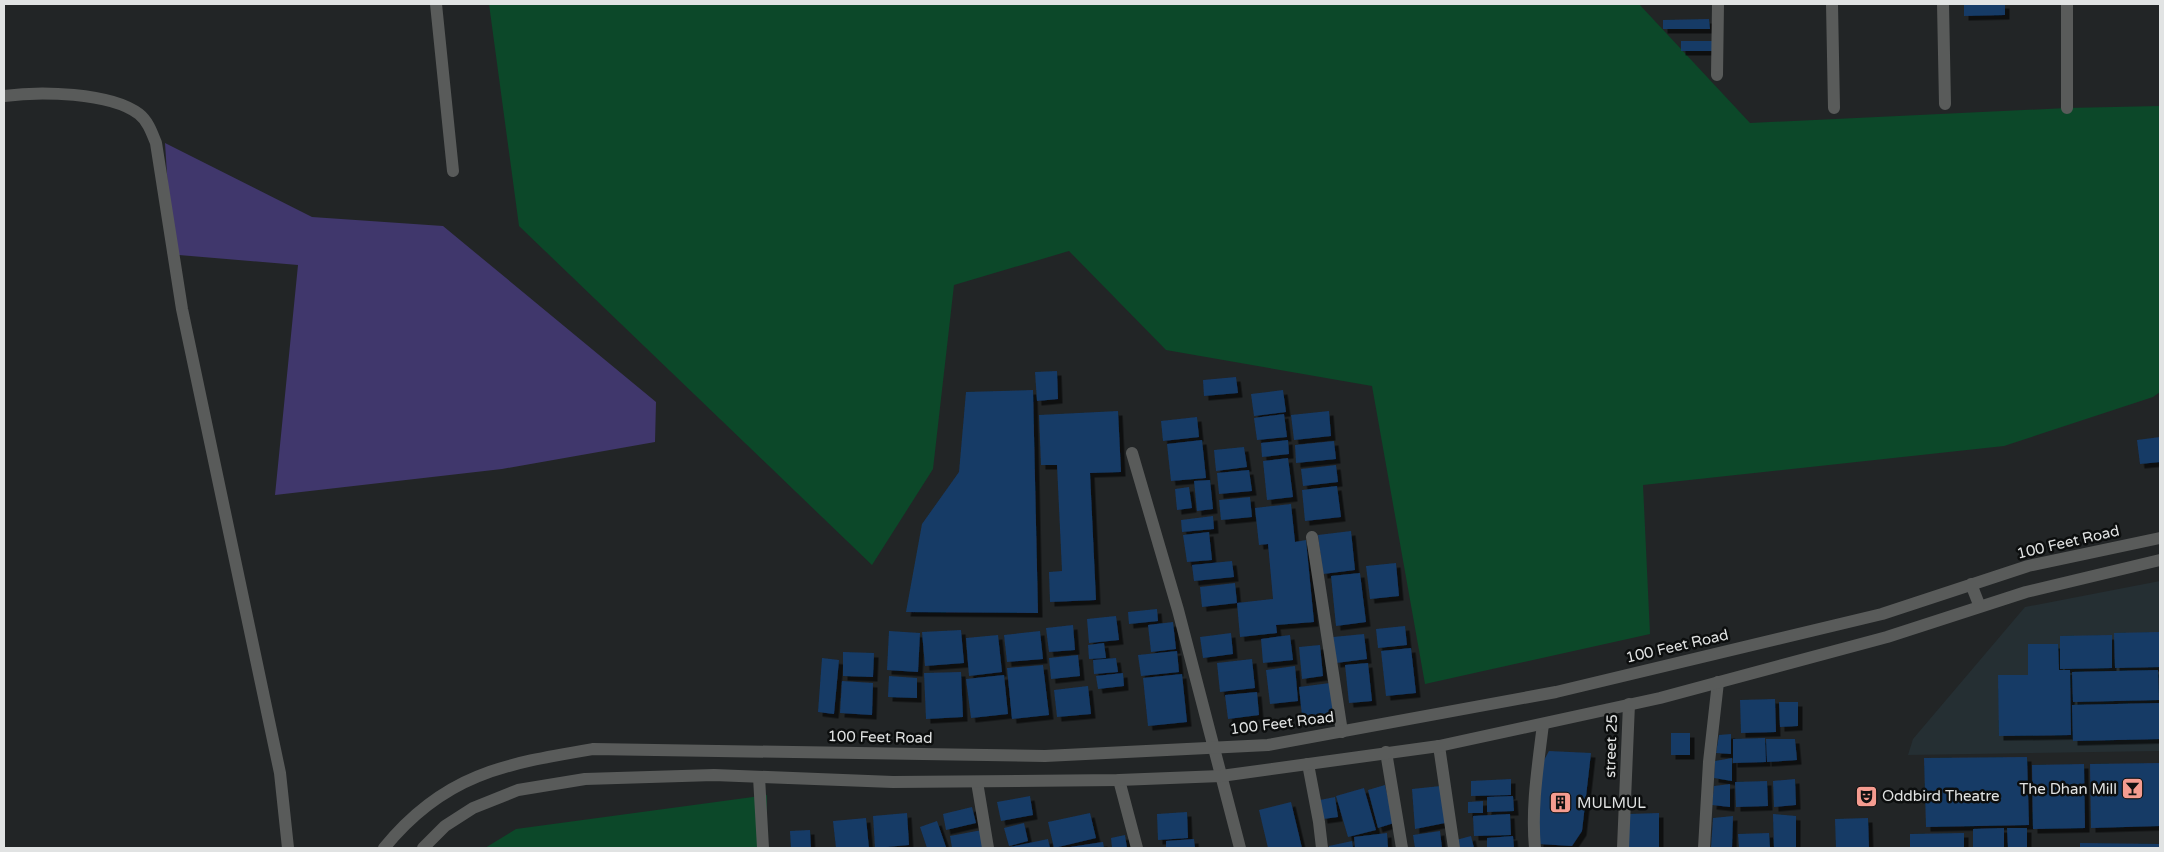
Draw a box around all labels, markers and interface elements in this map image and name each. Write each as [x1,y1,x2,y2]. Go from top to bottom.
street label: 100 Feet Road [2015,521,2121,563]
street label: 100 Feet Road [1624,625,1730,667]
street label: 100 Feet Road [1229,708,1335,738]
street label: street 25 [1601,714,1621,778]
street label: 100 Feet Road [827,727,933,747]
bar icon: The Dhan Mill [2121,777,2145,801]
place label: The Dhan Mill [2019,780,2117,798]
theatre icon: Oddbird Theatre [1854,784,1878,808]
place label: Oddbird Theatre [1882,787,2000,805]
building icon: MULMUL [1549,791,1573,815]
place label: MULMUL [1577,794,1646,812]

